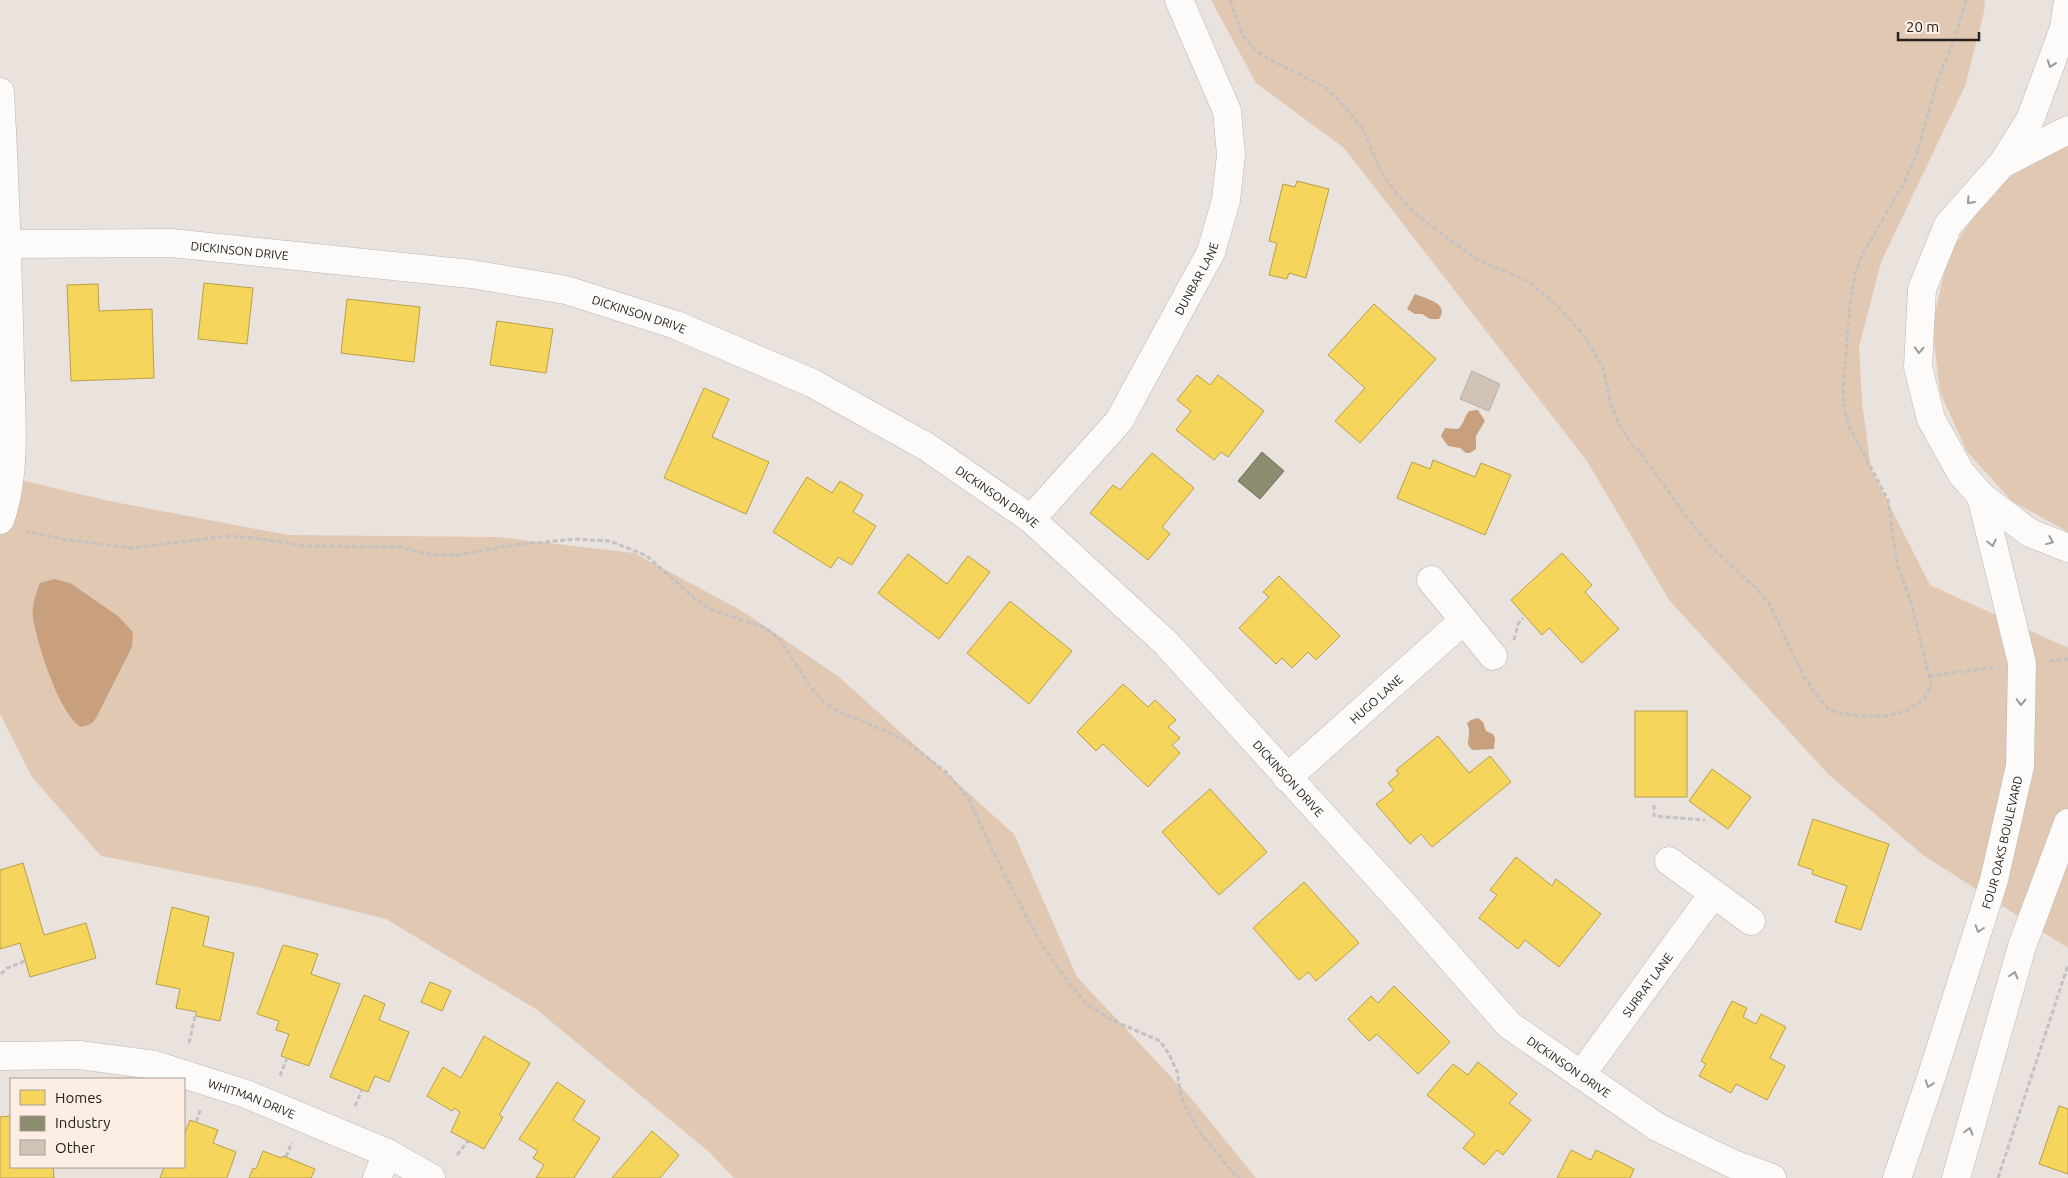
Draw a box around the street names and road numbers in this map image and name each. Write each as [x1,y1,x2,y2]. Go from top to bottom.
street label: DICKINSON DRIVE [190,239,289,262]
street label: DUNBAR LANE [1172,240,1220,317]
street label: DICKINSON DRIVE [591,292,689,335]
street label: DICKINSON DRIVE [954,463,1042,530]
street label: HUGO LANE [1347,672,1405,726]
street label: DICKINSON DRIVE [1251,737,1327,819]
street label: FOUR OAKS BOULEVARD [1979,775,2024,910]
street label: SURRAT LANE [1619,950,1675,1019]
street label: DICKINSON DRIVE [1525,1033,1613,1100]
street label: WHITMAN DRIVE [207,1076,298,1121]

